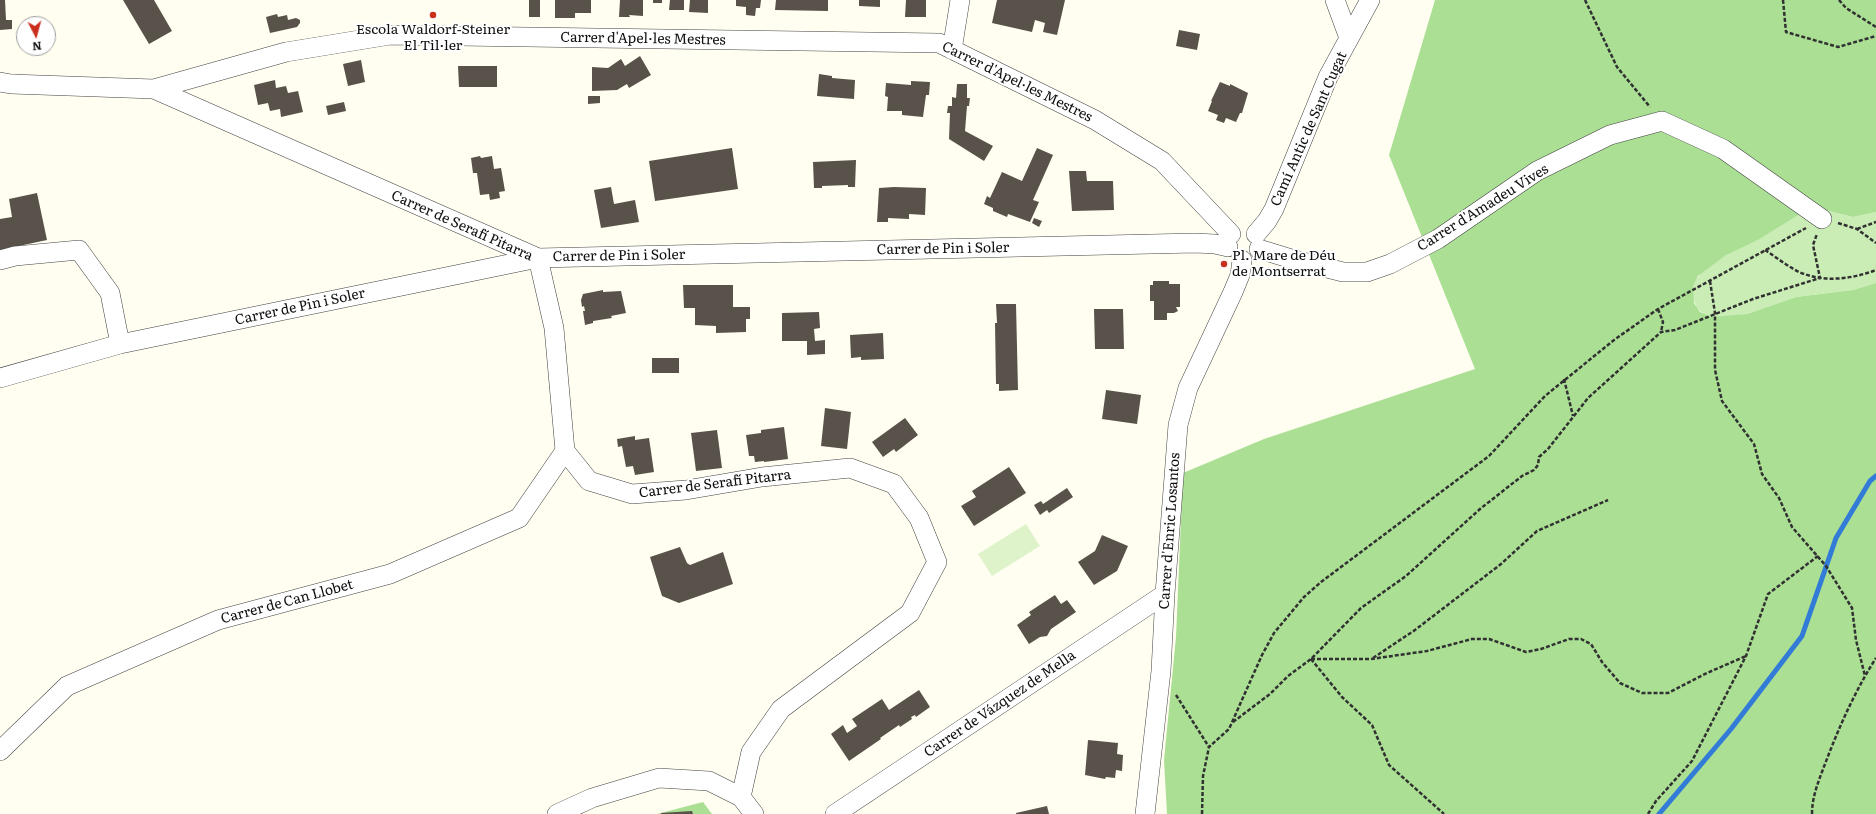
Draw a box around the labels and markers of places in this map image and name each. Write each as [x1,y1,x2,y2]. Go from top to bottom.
marker: Escola Waldorf-Steiner El Til·ler [428,10,438,20]
place label: Escola Waldorf-Steiner El Til·ler [356,22,510,54]
place label: Pl. Mare de Déu de Montserrat [1232,248,1336,280]
marker: Pl. Mare de Déu de Montserrat [1219,259,1229,269]

